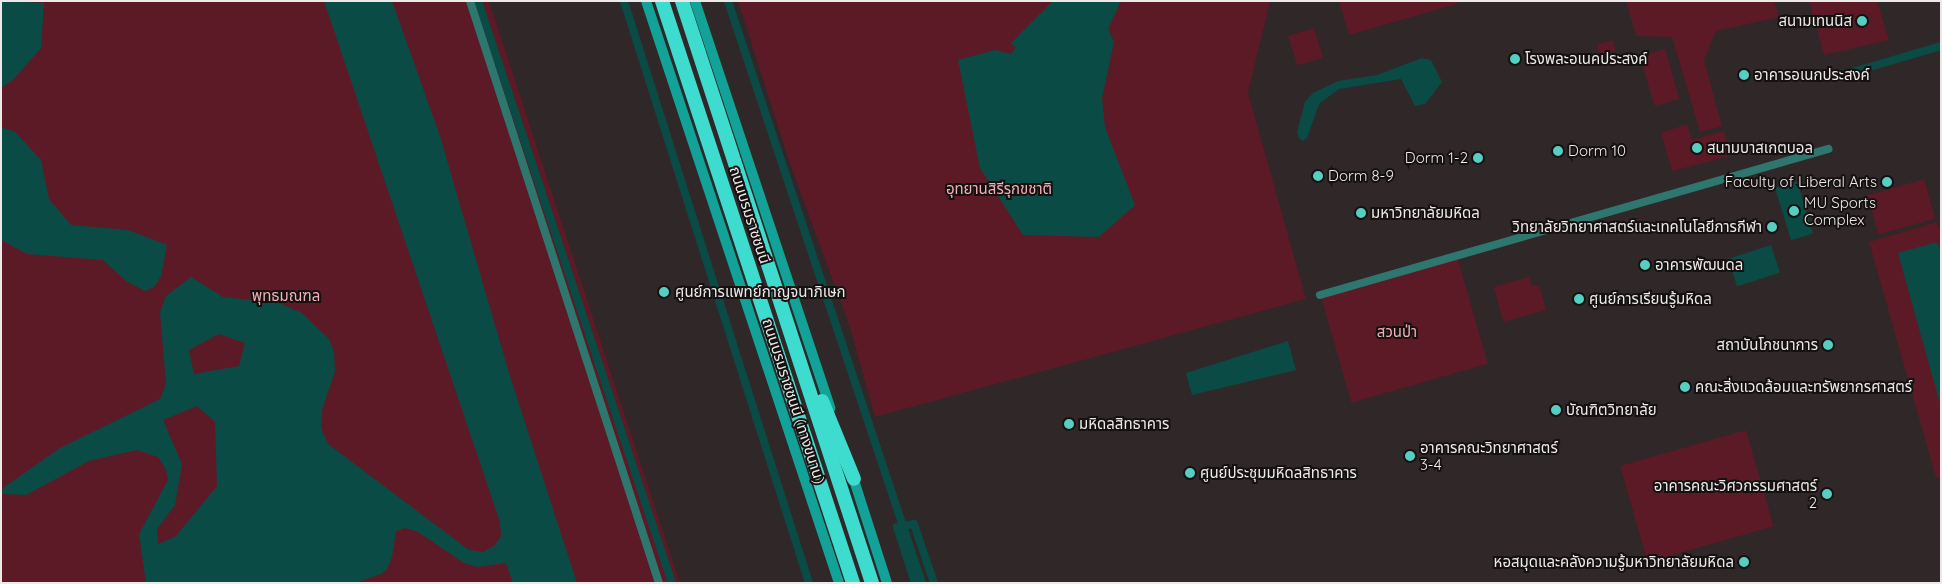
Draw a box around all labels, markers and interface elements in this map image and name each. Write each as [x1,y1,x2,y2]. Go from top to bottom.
place label: สนามเทนนิส [1778,12,1852,30]
marker: สนามเทนนิส [1856,15,1868,27]
place label: โรงพละอเนคประสงค์ [1525,50,1648,68]
marker: โรงพละอเนคประสงค์ [1509,53,1521,65]
place label: อาคารอเนกประสงค์ [1754,66,1870,84]
marker: อาคารอเนกประสงค์ [1738,69,1750,81]
place label: สนามบาสเกตบอล [1707,139,1813,157]
place label: Dorm 10 [1568,142,1626,160]
marker: สนามบาสเกตบอล [1691,142,1703,154]
marker: Dorm 10 [1552,145,1564,157]
place label: Dorm 1-2 [1405,149,1468,167]
marker: Dorm 1-2 [1472,152,1484,164]
street label: ถนนบรมราชชนนี [726,164,774,266]
place label: Dorm 8-9 [1328,167,1394,185]
marker: Dorm 8-9 [1312,170,1324,182]
place label: Faculty of Liberal Arts [1725,173,1877,191]
marker: Faculty of Liberal Arts [1881,176,1893,188]
park label: อุทยานสิรีรุกขชาติ [946,180,1052,198]
place label: MU Sports Complex [1804,193,1876,228]
place label: มหาวิทยาลัยมหิดล [1371,204,1480,222]
marker: MU Sports Complex [1788,205,1800,217]
marker: มหาวิทยาลัยมหิดล [1355,207,1367,219]
place label: วิทยาลัยวิทยาศาสตร์และเทคโนโลยีการกีฬา [1513,218,1762,236]
marker: วิทยาลัยวิทยาศาสตร์และเทคโนโลยีการกีฬา [1766,221,1778,233]
place label: อาคารพัฒนดล [1655,256,1743,274]
marker: อาคารพัฒนดล [1639,259,1651,271]
place label: ศูนย์การแพทย์กาญจนาภิเษก [675,283,846,301]
marker: ศูนย์การแพทย์กาญจนาภิเษก [657,285,671,299]
park label: พุทธมณฑล [252,287,320,305]
place label: ศูนย์การเรียนรู้มหิดล [1589,290,1712,308]
marker: ศูนย์การเรียนรู้มหิดล [1573,293,1585,305]
street label: ถนนบรมราชชนนี (ทางขนาน) [759,316,829,486]
park label: สวนป่า [1377,323,1417,341]
place label: สถาบันโภชนาการ [1716,336,1818,354]
marker: สถาบันโภชนาการ [1822,339,1834,351]
place label: คณะสิ่งแวดล้อมและทรัพยากรศาสตร์ [1695,378,1912,396]
marker: คณะสิ่งแวดล้อมและทรัพยากรศาสตร์ [1679,381,1691,393]
place label: บัณฑิตวิทยาลัย [1566,401,1657,419]
marker: บัณฑิตวิทยาลัย [1550,404,1562,416]
place label: มหิดลสิทธาคาร [1079,415,1169,433]
marker: มหิดลสิทธาคาร [1063,418,1075,430]
place label: อาคารคณะวิทยาศาสตร์ 3-4 [1420,438,1558,473]
marker: อาคารคณะวิทยาศาสตร์ 3-4 [1404,450,1416,462]
place label: ศูนย์ประชุมมหิดลสิทธาคาร [1200,464,1357,482]
marker: ศูนย์ประชุมมหิดลสิทธาคาร [1184,467,1196,479]
place label: อาคารคณะวิศวกรรมศาสตร์ 2 [1654,476,1817,511]
marker: อาคารคณะวิศวกรรมศาสตร์ 2 [1821,488,1833,500]
place label: หอสมุดและคลังความรู้มหาวิทยาลัยมหิดล [1494,553,1734,571]
marker: หอสมุดและคลังความรู้มหาวิทยาลัยมหิดล [1738,556,1750,568]

